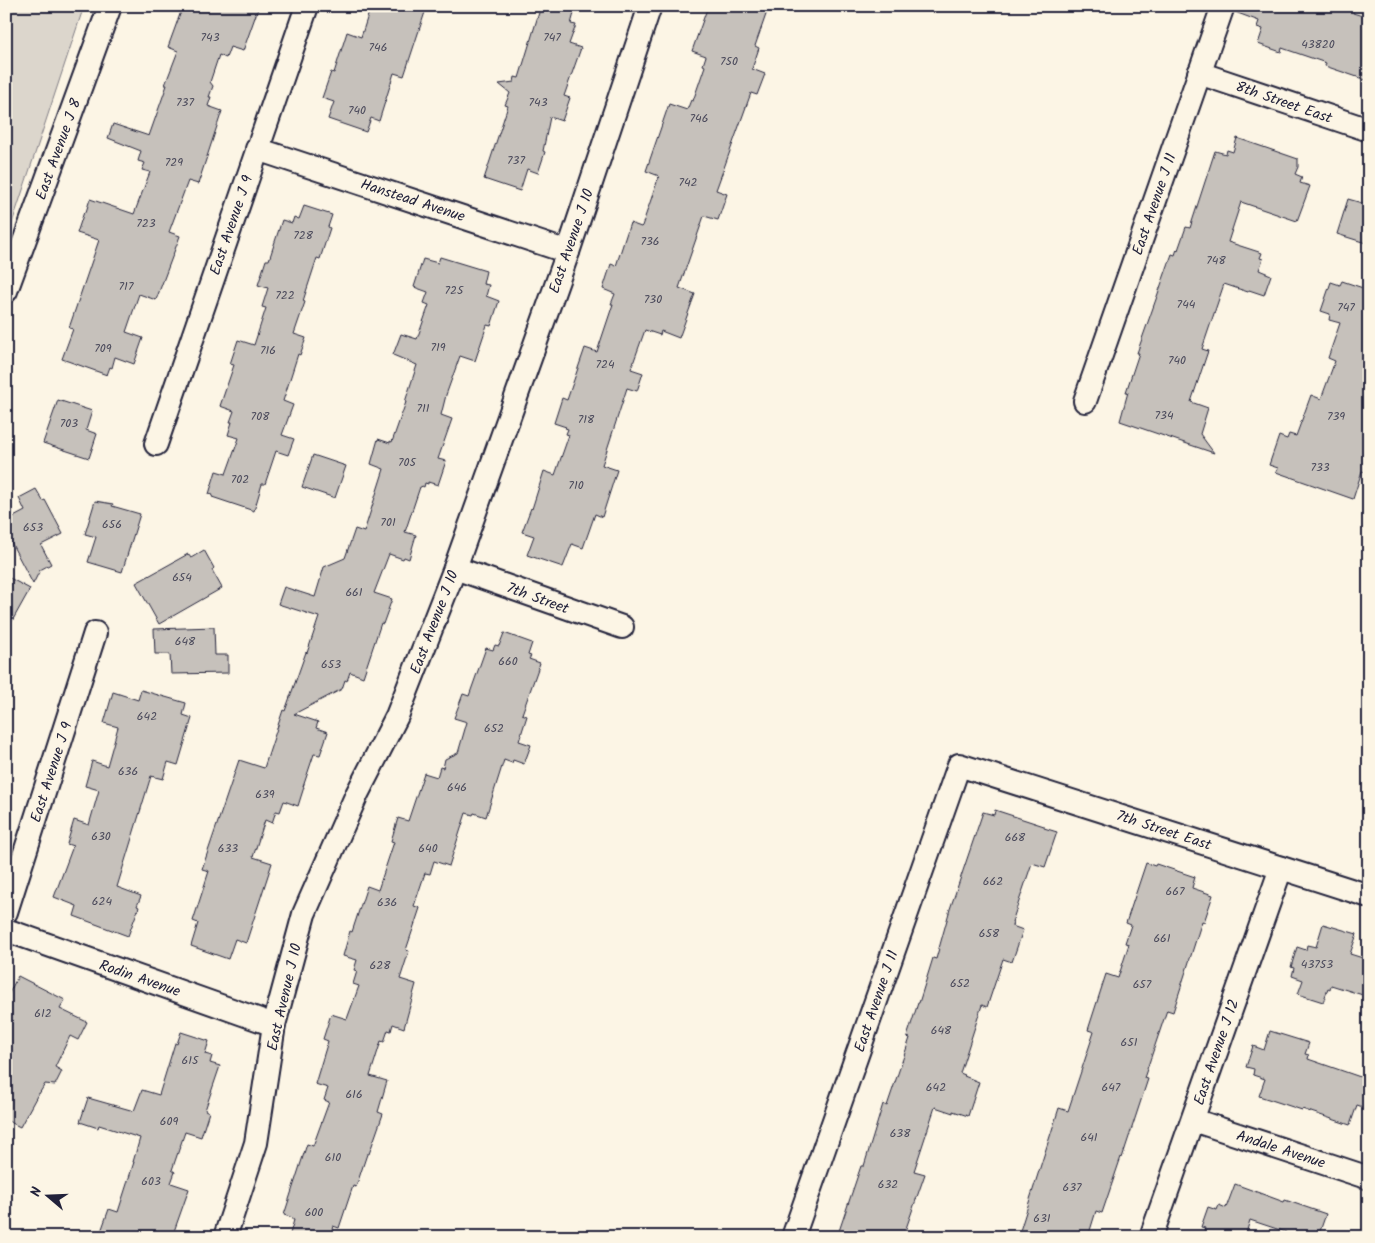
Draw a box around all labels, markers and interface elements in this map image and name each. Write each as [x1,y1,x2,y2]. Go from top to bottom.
house number: 743 [201,28,220,47]
house number: 747 [543,28,561,47]
house number: 43820 [1301,35,1335,54]
house number: 746 [369,38,387,57]
house number: 750 [720,52,738,71]
street label: 8th Street East [1232,75,1335,131]
house number: 737 [176,93,194,112]
house number: 743 [529,93,548,112]
street label: East Avenue J 8 [29,94,89,203]
house number: 740 [348,101,366,120]
house number: 746 [690,109,708,128]
street label: East Avenue J 11 [1126,150,1184,259]
house number: 737 [507,151,525,170]
house number: 729 [165,153,183,172]
street label: East Avenue J 9 [204,171,261,279]
street label: Hanstead Avenue [357,173,468,229]
house number: 742 [678,173,698,192]
street label: East Avenue J 10 [543,185,601,297]
house number: 723 [136,214,156,233]
house number: 728 [293,226,314,245]
house number: 736 [640,232,660,251]
house number: 748 [1206,251,1226,270]
house number: 717 [119,277,134,296]
house number: 725 [445,281,465,300]
house number: 722 [275,286,295,305]
house number: 730 [644,290,662,309]
house number: 744 [1177,295,1196,314]
house number: 747 [1337,298,1355,317]
house number: 719 [430,338,446,357]
house number: 709 [94,339,112,358]
house number: 716 [260,341,276,360]
house number: 740 [1168,351,1186,370]
house number: 724 [595,355,615,374]
house number: 711 [416,399,430,418]
house number: 734 [1155,406,1174,425]
house number: 708 [251,407,270,426]
house number: 739 [1327,407,1345,426]
house number: 718 [578,410,595,429]
house number: 703 [60,414,78,433]
house number: 705 [398,453,418,472]
house number: 733 [1310,458,1330,477]
house number: 702 [231,470,249,489]
house number: 710 [568,476,584,495]
house number: 701 [380,513,396,532]
house number: 656 [102,515,122,534]
house number: 653 [23,518,43,537]
street label: East Avenue J 10 [404,567,466,678]
house number: 654 [172,568,192,587]
street label: 7th Street [503,577,572,621]
house number: 661 [345,583,363,602]
house number: 648 [175,632,196,651]
house number: 660 [498,652,518,671]
house number: 653 [321,655,341,674]
house number: 642 [137,707,157,726]
street label: East Avenue J 9 [24,718,80,826]
house number: 652 [484,719,504,738]
house number: 636 [118,762,138,781]
house number: 646 [447,778,467,797]
house number: 639 [255,785,275,804]
street label: 7th Street East [1113,804,1215,858]
house number: 630 [91,827,111,846]
house number: 668 [1005,828,1026,847]
house number: 633 [218,839,238,858]
house number: 640 [418,839,438,858]
house number: 662 [983,872,1003,891]
house number: 667 [1166,882,1185,901]
house number: 624 [92,892,113,911]
house number: 636 [377,893,397,912]
house number: 658 [979,924,1000,943]
house number: 661 [1153,929,1171,948]
street label: East Avenue J 10 [261,941,309,1053]
street label: East Avenue J 11 [848,947,906,1056]
street label: Rodin Avenue [96,954,184,1004]
house number: 43753 [1301,955,1333,974]
house number: 628 [370,956,391,975]
house number: 652 [950,974,970,993]
house number: 657 [1133,975,1152,994]
street label: East Avenue J 12 [1188,996,1246,1109]
house number: 612 [34,1004,52,1023]
house number: 648 [931,1021,952,1040]
house number: 651 [1121,1033,1138,1052]
house number: 615 [182,1051,200,1070]
house number: 642 [926,1078,946,1097]
house number: 647 [1102,1078,1121,1097]
house number: 616 [345,1085,363,1104]
house number: 609 [160,1112,178,1131]
house number: 638 [890,1124,911,1143]
street label: Andale Avenue [1233,1124,1328,1176]
house number: 641 [1080,1128,1098,1147]
house number: 610 [325,1148,341,1167]
north arrow [22,1170,72,1220]
house number: 603 [141,1172,161,1191]
house number: 632 [878,1175,898,1194]
house number: 637 [1062,1178,1082,1197]
text: N [25,1184,49,1200]
house number: 600 [305,1203,323,1222]
house number: 631 [1033,1209,1051,1228]

